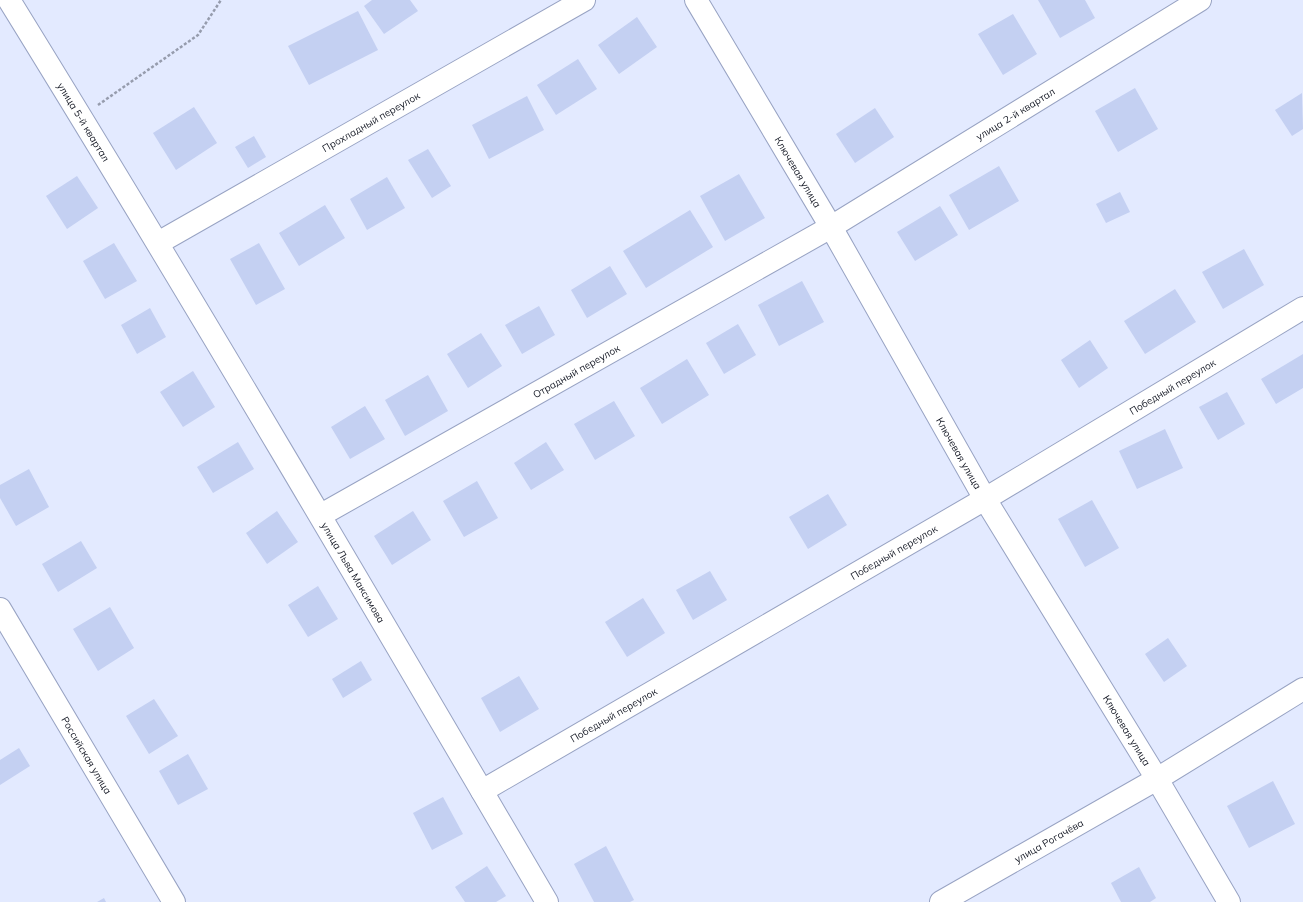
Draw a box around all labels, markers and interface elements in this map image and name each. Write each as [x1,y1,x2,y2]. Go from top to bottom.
street label: улица 5-й квартал [55,80,113,164]
street label: улица 2-й квартал [973,84,1057,143]
street label: Прохладный переулок [320,88,422,155]
street label: Ключевая улица [772,134,824,210]
street label: Отрадный переулок [530,341,622,401]
street label: Победный переулок [1127,355,1218,417]
street label: Ключевая улица [934,415,985,491]
street label: улица Льва Максимова [319,520,388,625]
street label: Победный переулок [848,521,940,582]
street label: Победный переулок [568,684,660,745]
street label: Ключевая улица [1100,692,1154,768]
street label: Российская улица [59,714,115,796]
street label: улица Рогачёва [1012,816,1086,865]

